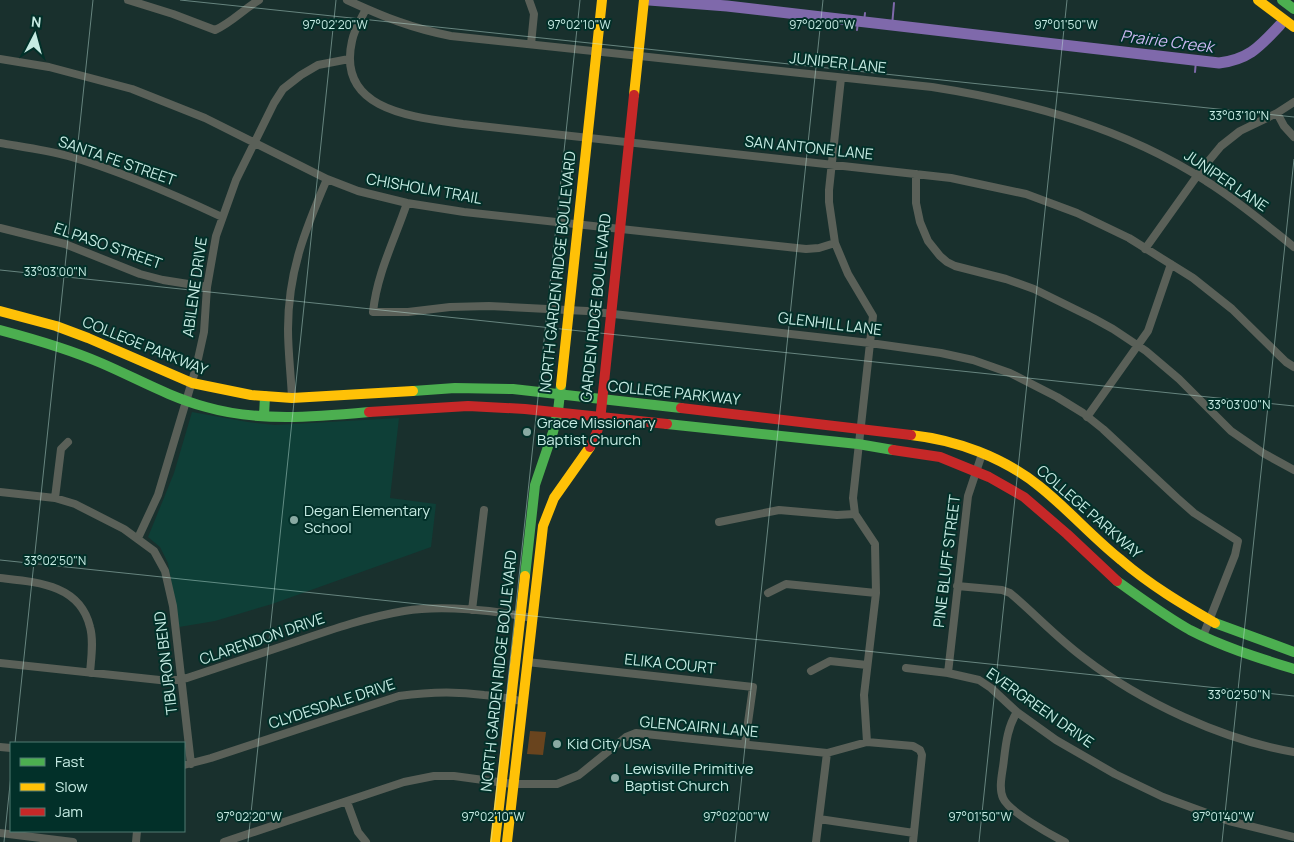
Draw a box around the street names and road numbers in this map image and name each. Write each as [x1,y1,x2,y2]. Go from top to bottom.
street label: JUNIPER LANE [789,47,888,78]
street label: SAN ANTONE LANE [744,130,874,165]
street label: SANTA FE STREET [56,131,179,190]
street label: JUNIPER LANE [1180,145,1272,216]
street label: NORTH GARDEN RIDGE BOULEVARD [534,150,581,394]
street label: CHISHOLM TRAIL [365,168,484,209]
street label: GARDEN RIDGE BOULEVARD [575,212,616,404]
street label: EL PASO STREET [51,217,165,274]
street label: ABILENE DRIVE [177,236,212,338]
street label: GLENHILL LANE [777,307,883,340]
street label: COLLEGE PARKWAY [79,311,211,380]
street label: COLLEGE PARKWAY [607,375,742,410]
street label: COLLEGE PARKWAY [1032,460,1147,564]
street label: PINE BLUFF STREET [928,493,965,629]
street label: NORTH GARDEN RIDGE BOULEVARD [475,549,522,793]
street label: CLARENDON DRIVE [196,607,327,670]
street label: TIBURON BEND [149,610,182,716]
street label: ELIKA COURT [623,648,717,679]
street label: EVERGREEN DRIVE [982,663,1098,753]
street label: CLYDESDALE DRIVE [266,673,398,734]
street label: GLENCAIRN LANE [639,711,759,742]

